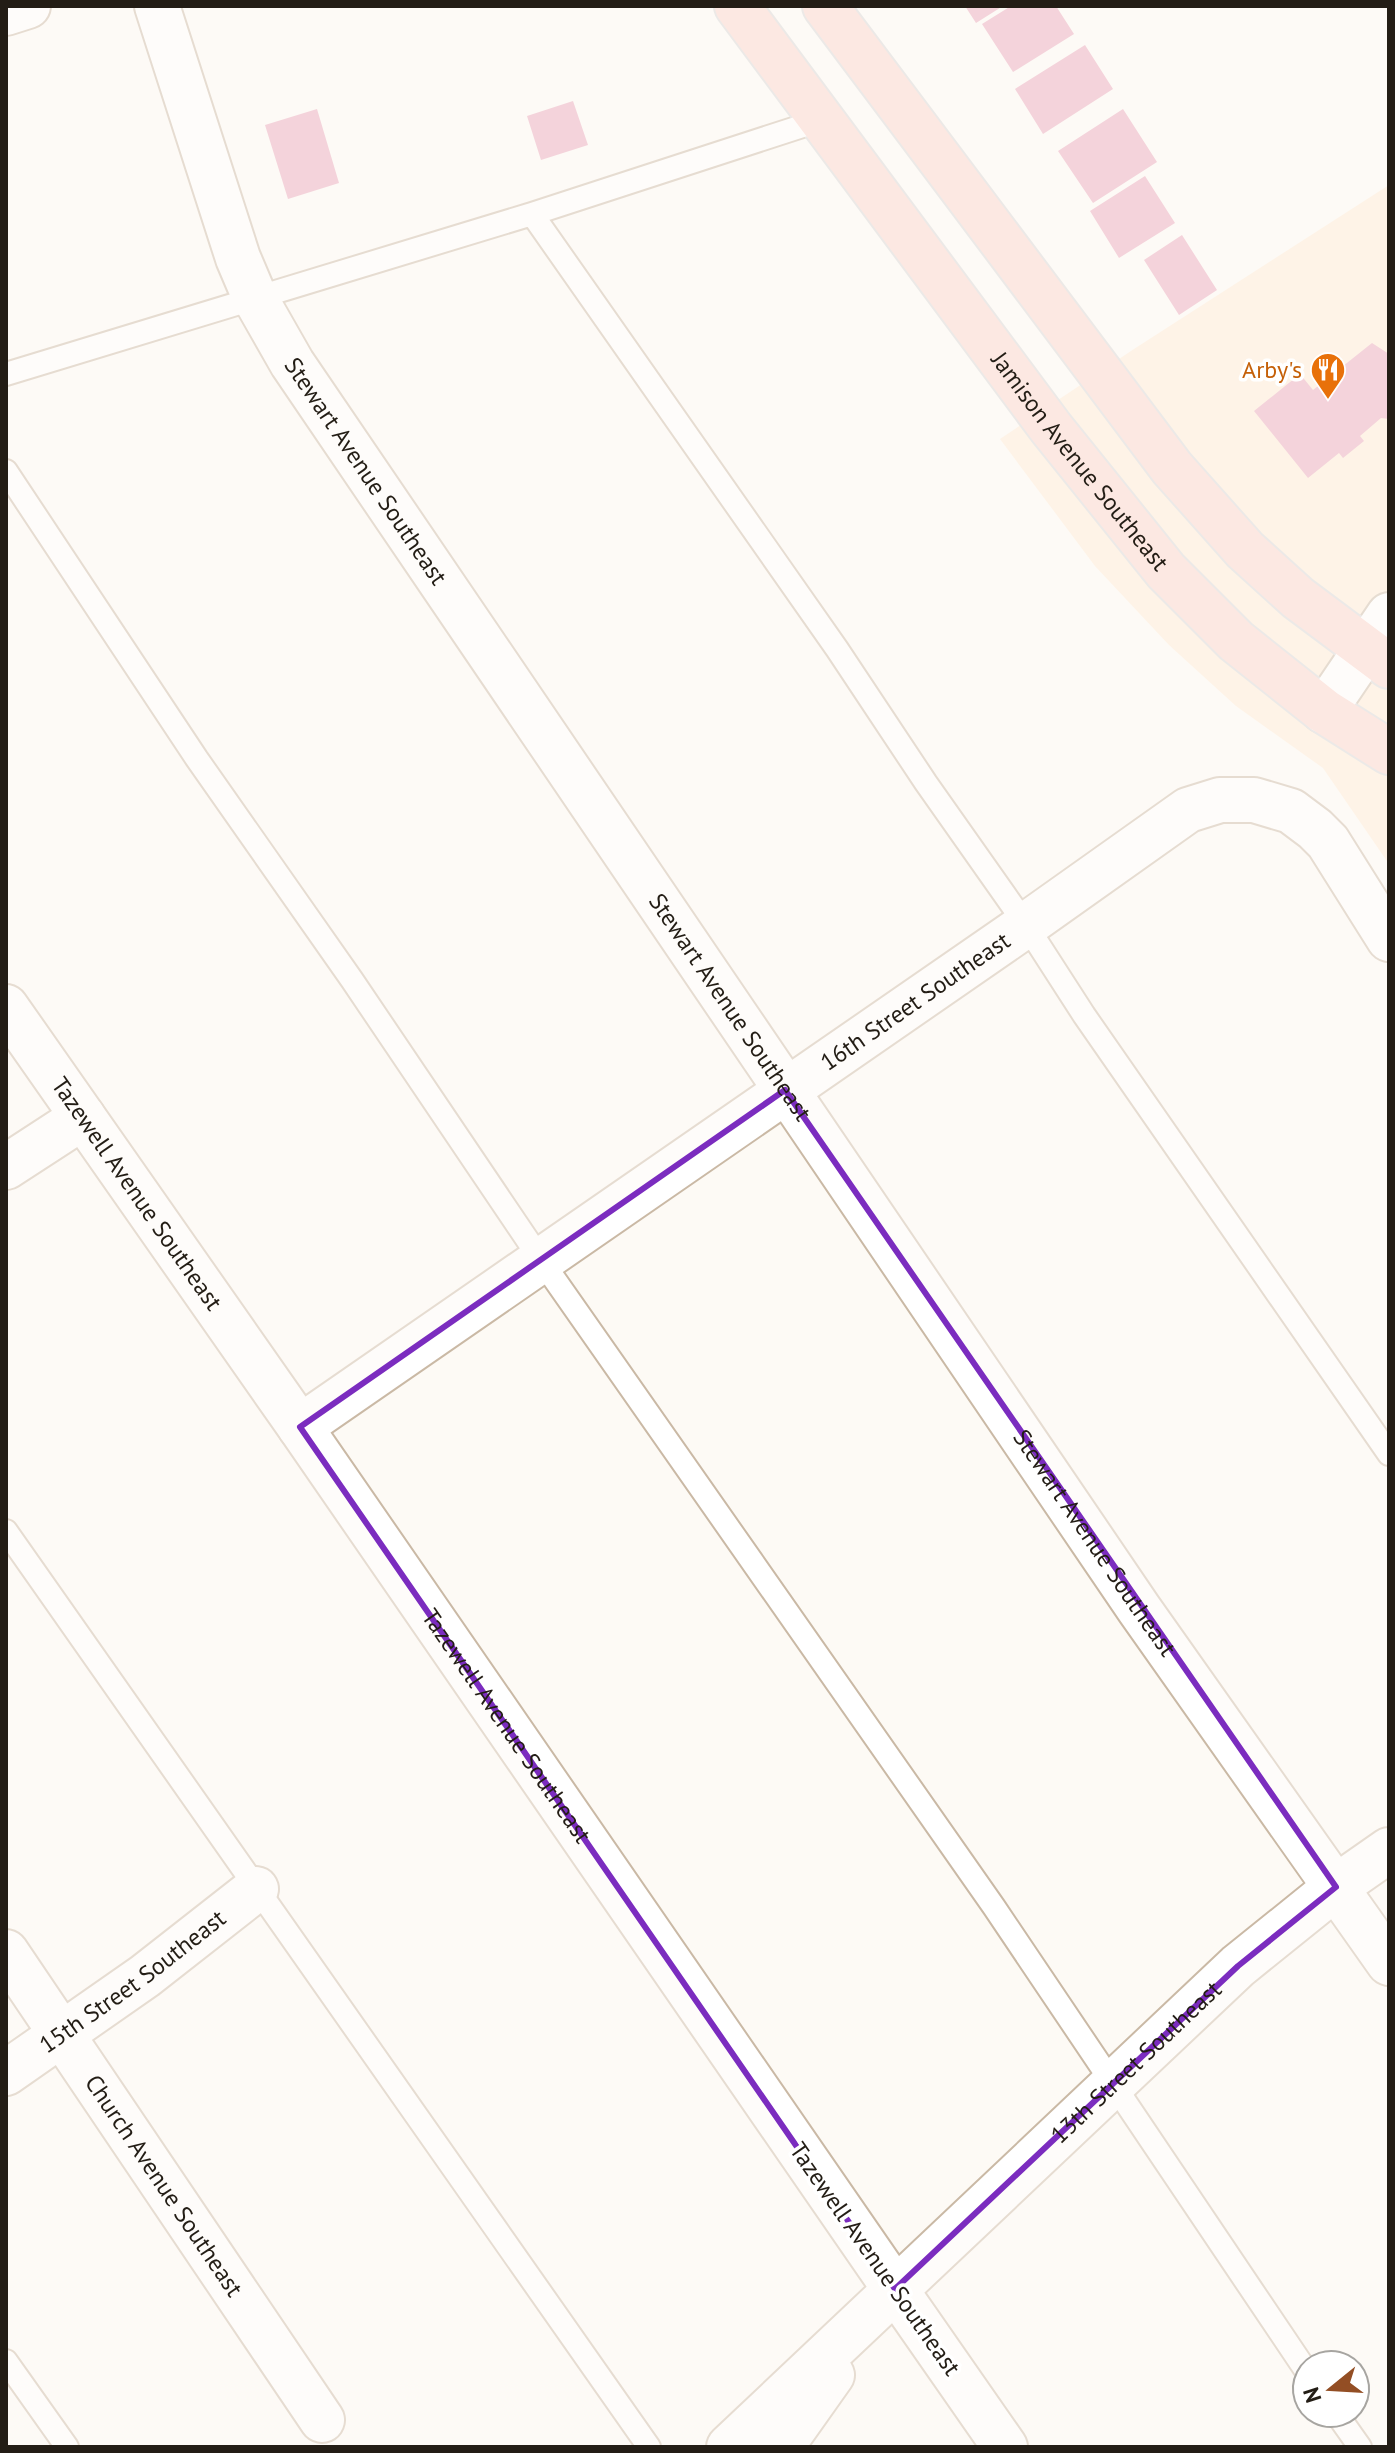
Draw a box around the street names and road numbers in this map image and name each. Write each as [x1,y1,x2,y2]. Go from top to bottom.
street label: Jamison Avenue Southeast [984,345,1176,577]
street label: Stewart Avenue Southeast [278,351,454,591]
street label: Stewart Avenue Southeast [642,887,819,1127]
street label: 16th Street Southeast [814,925,1016,1078]
street label: Tazewell Avenue Southeast [45,1071,230,1316]
street label: Stewart Avenue Southeast [1006,1423,1184,1662]
street label: Tazewell Avenue Southeast [415,1603,598,1849]
street label: 15th Street Southeast [33,1903,232,2060]
street label: 13th Street Southeast [1044,1974,1228,2150]
street label: Church Avenue Southeast [78,2069,250,2302]
street label: Tazewell Avenue Southeast [783,2136,968,2381]

